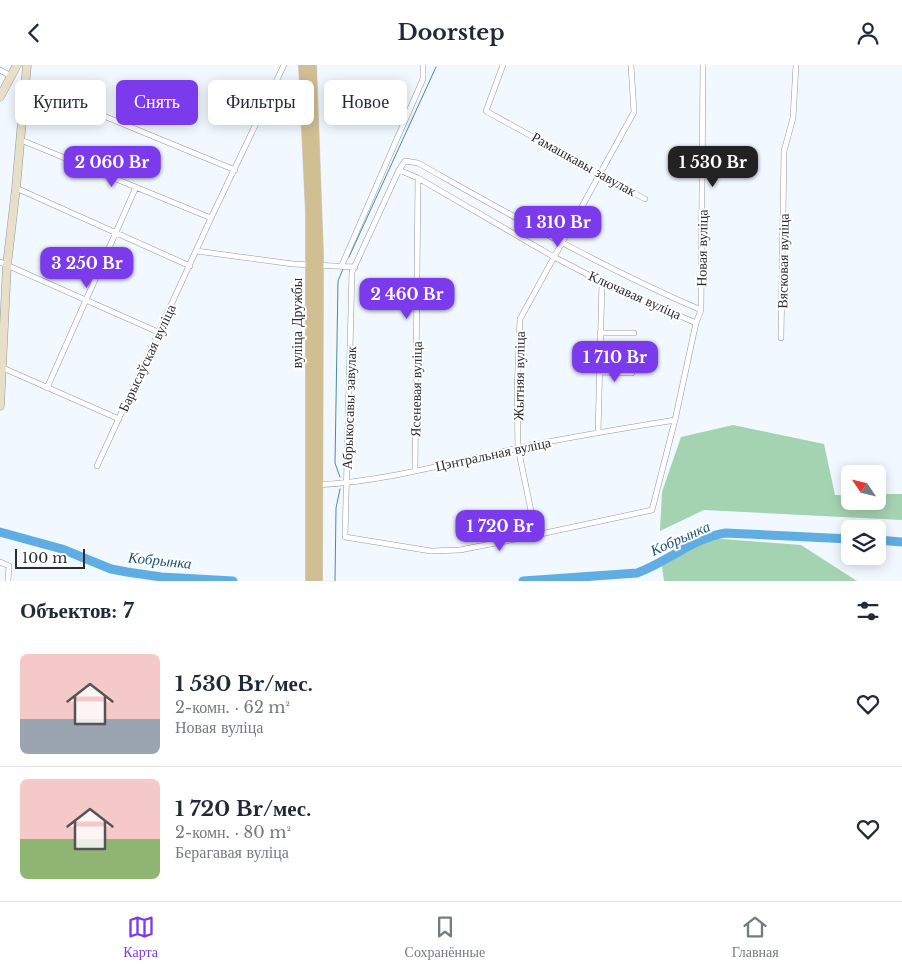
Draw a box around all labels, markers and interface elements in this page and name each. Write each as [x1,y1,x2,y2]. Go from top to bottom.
icon: back [20,19,48,47]
text: Doorstep [397,19,505,46]
icon: person [854,19,882,47]
chip: Купить [15,80,106,125]
chip: Снять [116,80,198,125]
chip: Фильтры [208,80,314,125]
chip: Новое [324,80,407,125]
street label: Рамашкавы завулак [529,128,640,200]
pin: 2 060 Br [60,145,164,188]
pin: 1 530 Br [661,145,765,188]
text: 2 060 Br [75,152,149,172]
text: 1 530 Br [679,152,747,172]
pin: 1 310 Br [506,205,610,248]
street label: Новая вуліца [692,208,712,287]
text: 1 310 Br [525,212,591,232]
street label: Вясковая вуліца [773,212,793,309]
pin: 3 250 Br [35,247,139,289]
text: 3 250 Br [51,253,123,273]
street label: Ключавая вуліца [586,267,685,324]
street label: вуліца Дружбы [288,277,306,368]
pin: 2 460 Br [355,277,459,320]
text: 2 460 Br [370,284,444,304]
street label: Барысаўская вуліца [114,301,180,415]
street label: Жытняя вуліца [509,330,529,421]
street label: Ясеневая вуліца [406,340,426,437]
pin: 1 710 Br [563,341,667,383]
street label: Абрыкосавы завулак [338,346,360,470]
text: 1 710 Br [583,347,647,367]
street label: Цэнтральная вуліца [433,433,553,475]
north arrow [841,465,886,510]
map controls [841,465,886,565]
pin: 1 720 Br [448,509,552,552]
text: 1 720 Br [467,516,533,536]
water label: Кобрынка [646,516,713,560]
button: layers [841,520,886,565]
scale bar [15,546,85,569]
water label: Кобрынка [126,547,193,573]
text: 100 m [22,549,67,567]
icon: filters [854,597,882,625]
text: Объектов: 7 [20,598,134,624]
text: 1 530 Br/мес. [175,671,313,697]
icon: home [60,674,120,734]
icon: heart [854,690,882,718]
text: 2-комн. · 62 m² [175,697,290,717]
text: Новая вуліца [175,717,263,737]
text: 1 720 Br/мес. [175,796,312,822]
icon: home [60,799,120,859]
icon: heart [854,815,882,843]
text: 2-комн. · 80 m² [175,822,291,842]
text: Берагавая вуліца [175,842,289,862]
tab: Карта [123,913,158,961]
tab: Сохранённые [405,913,485,961]
tab: Главная [732,913,779,961]

